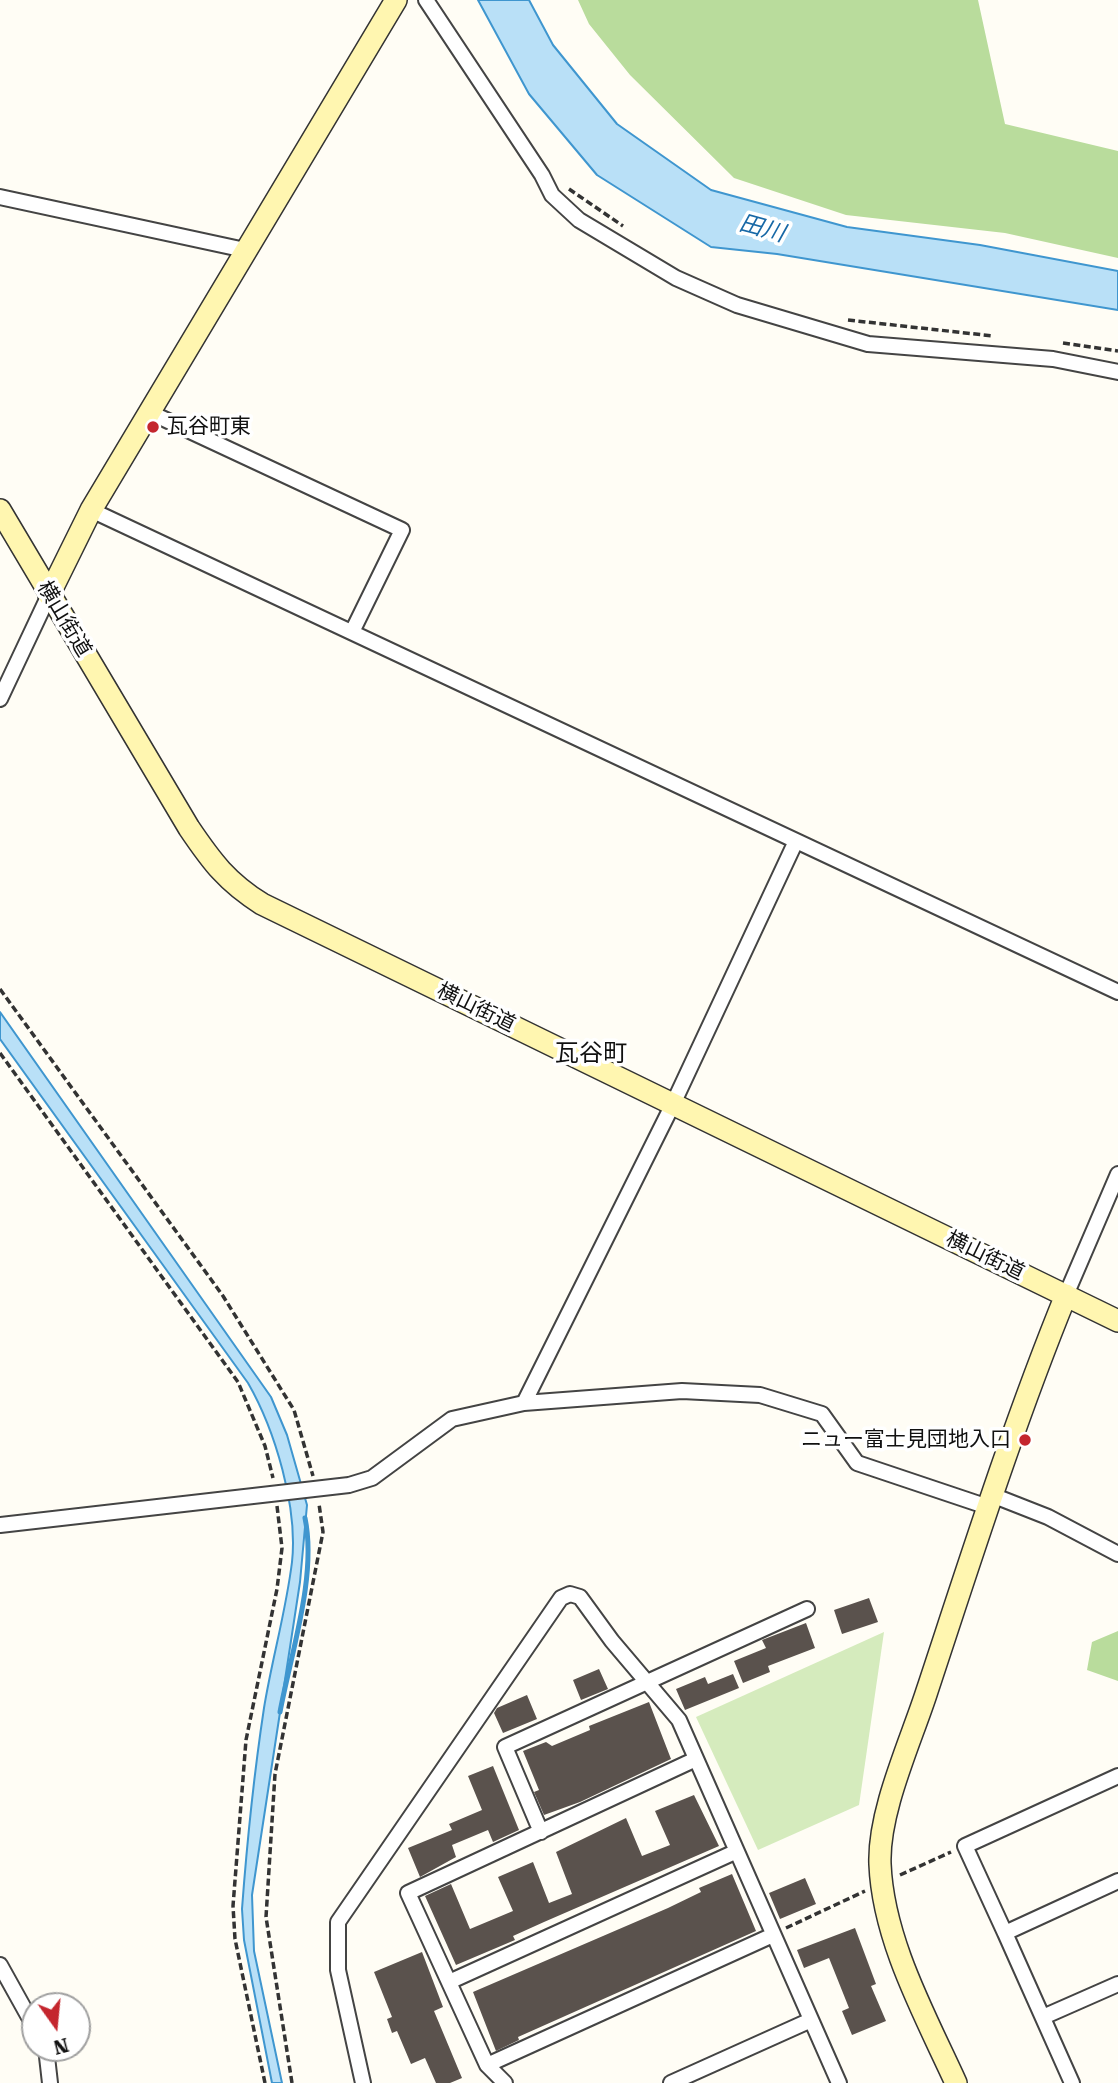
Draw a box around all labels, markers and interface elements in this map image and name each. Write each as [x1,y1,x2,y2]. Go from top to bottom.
water label: 田川 [736,210,788,248]
place label: 瓦谷町東 [167,414,251,440]
marker: 瓦谷町東 [145,419,161,435]
street label: 横山街道 [32,577,96,661]
street label: 横山街道 [433,978,519,1038]
district label: 瓦谷町 [555,1040,627,1068]
street label: 横山街道 [942,1226,1028,1286]
place label: ニュー富士見団地入口 [801,1427,1011,1453]
marker: ニュー富士見団地入口 [1017,1432,1033,1448]
north arrow [21,1992,91,2062]
text: N [51,2033,71,2059]

